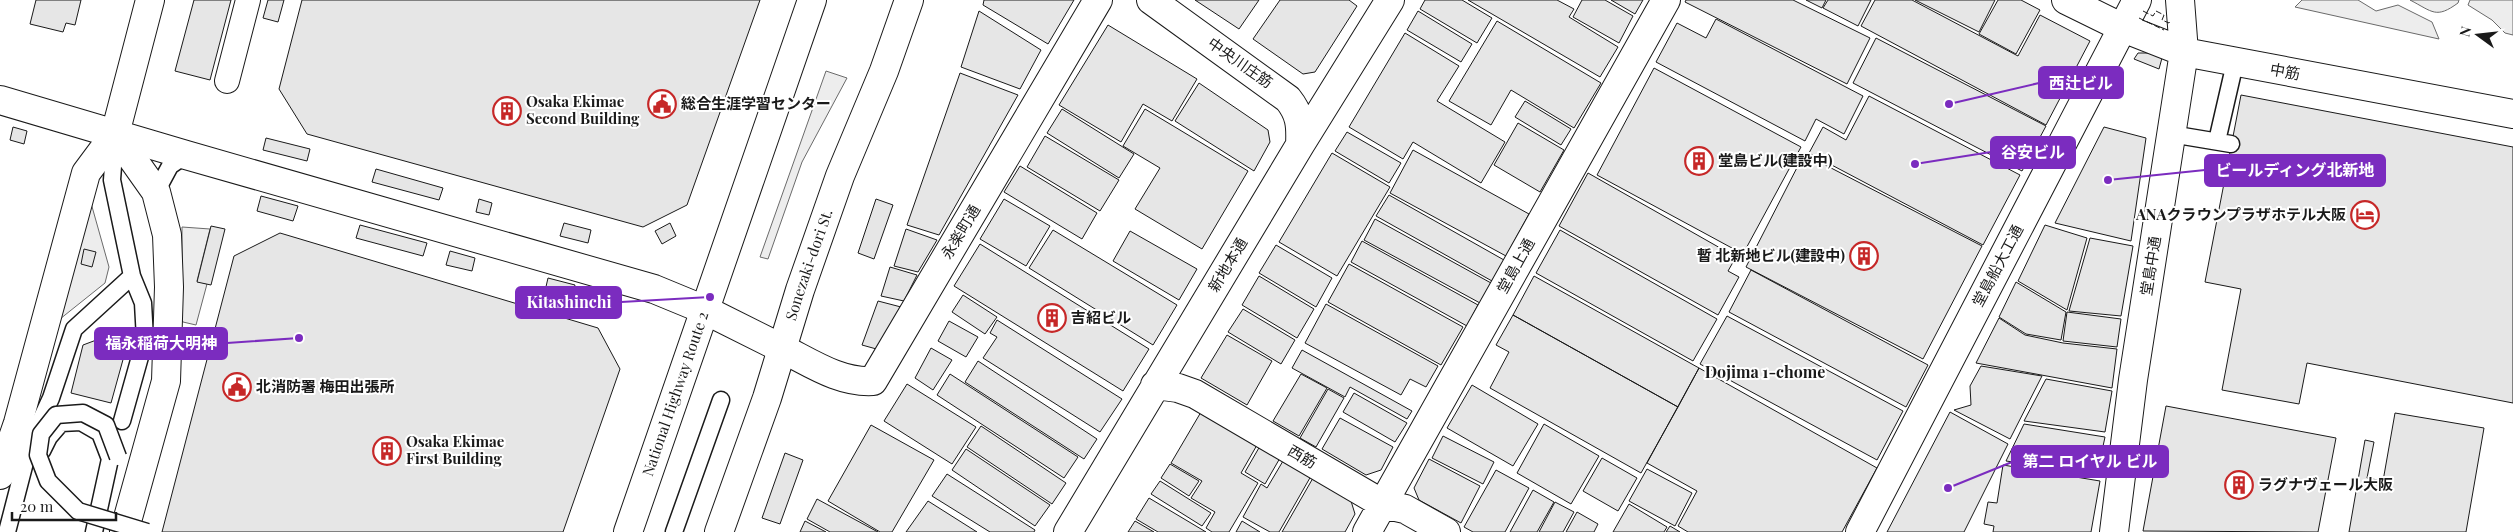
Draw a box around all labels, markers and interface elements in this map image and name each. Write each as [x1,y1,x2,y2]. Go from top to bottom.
north arrow [2453,10,2503,60]
text: N [2454,24,2475,39]
street label: 中央川庄筋 [1204,32,1277,92]
street label: 中筋 [2269,59,2302,83]
callout: 西辻ビル [2039,67,2123,98]
text: 西辻ビル [2049,72,2113,93]
public building icon: 総合生涯学習センター [647,89,677,119]
place label: Osaka Ekimae Second Building [526,91,640,128]
place label: 総合生涯学習センター [681,93,831,113]
building icon: Osaka Ekimae Second Building [492,96,522,126]
callout: 谷安ビル [1991,137,2075,168]
text: 谷安ビル [2001,141,2065,162]
building icon: 堂島ビル(建設中) [1684,146,1714,176]
place label: 堂島ビル(建設中) [1718,150,1833,170]
callout: ビールディング北新地 [2205,155,2385,186]
text: ビールディング北新地 [2216,159,2374,180]
hotel icon: ANAクラウンプラザホテル大阪 [2350,200,2380,230]
street label: 永楽町通 [936,201,984,262]
place label: ANAクラウンプラザホテル大阪 [2135,204,2346,224]
street label: Sonezaki-dori St. [780,206,837,323]
street label: 堂島船大工通 [1967,221,2027,310]
street label: 新地本通 [1203,234,1251,295]
street label: 堂島上通 [1492,234,1538,297]
street label: 堂島中通 [2135,235,2165,297]
building icon: 暫 北新地ビル(建設中) [1849,241,1879,271]
place label: 暫 北新地ビル(建設中) [1697,245,1845,265]
callout: Kitashinchi [516,287,621,318]
text: Kitashinchi [526,291,612,312]
building icon: 吉紹ビル [1037,303,1067,333]
place label: 吉紹ビル [1071,307,1131,327]
street label: National Highway Route 2 [637,309,712,479]
callout: 福永稲荷大明神 [95,328,227,359]
text: 福永稲荷大明神 [105,332,217,353]
district label: Dojima 1-chome [1705,361,1825,382]
public building icon: 北消防署 梅田出張所 [222,372,252,402]
place label: 北消防署 梅田出張所 [256,376,395,396]
place label: Osaka Ekimae First Building [406,431,505,468]
building icon: Osaka Ekimae First Building [372,436,402,466]
street label: 西筋 [1285,440,1320,472]
callout: 第二 ロイヤル ビル [2012,446,2168,477]
text: 第二 ロイヤル ビル [2023,450,2157,471]
building icon: ラグナヴェール大阪 [2224,470,2254,500]
place label: ラグナヴェール大阪 [2258,474,2393,494]
scale bar [12,490,116,522]
text: 20 m [20,496,54,516]

